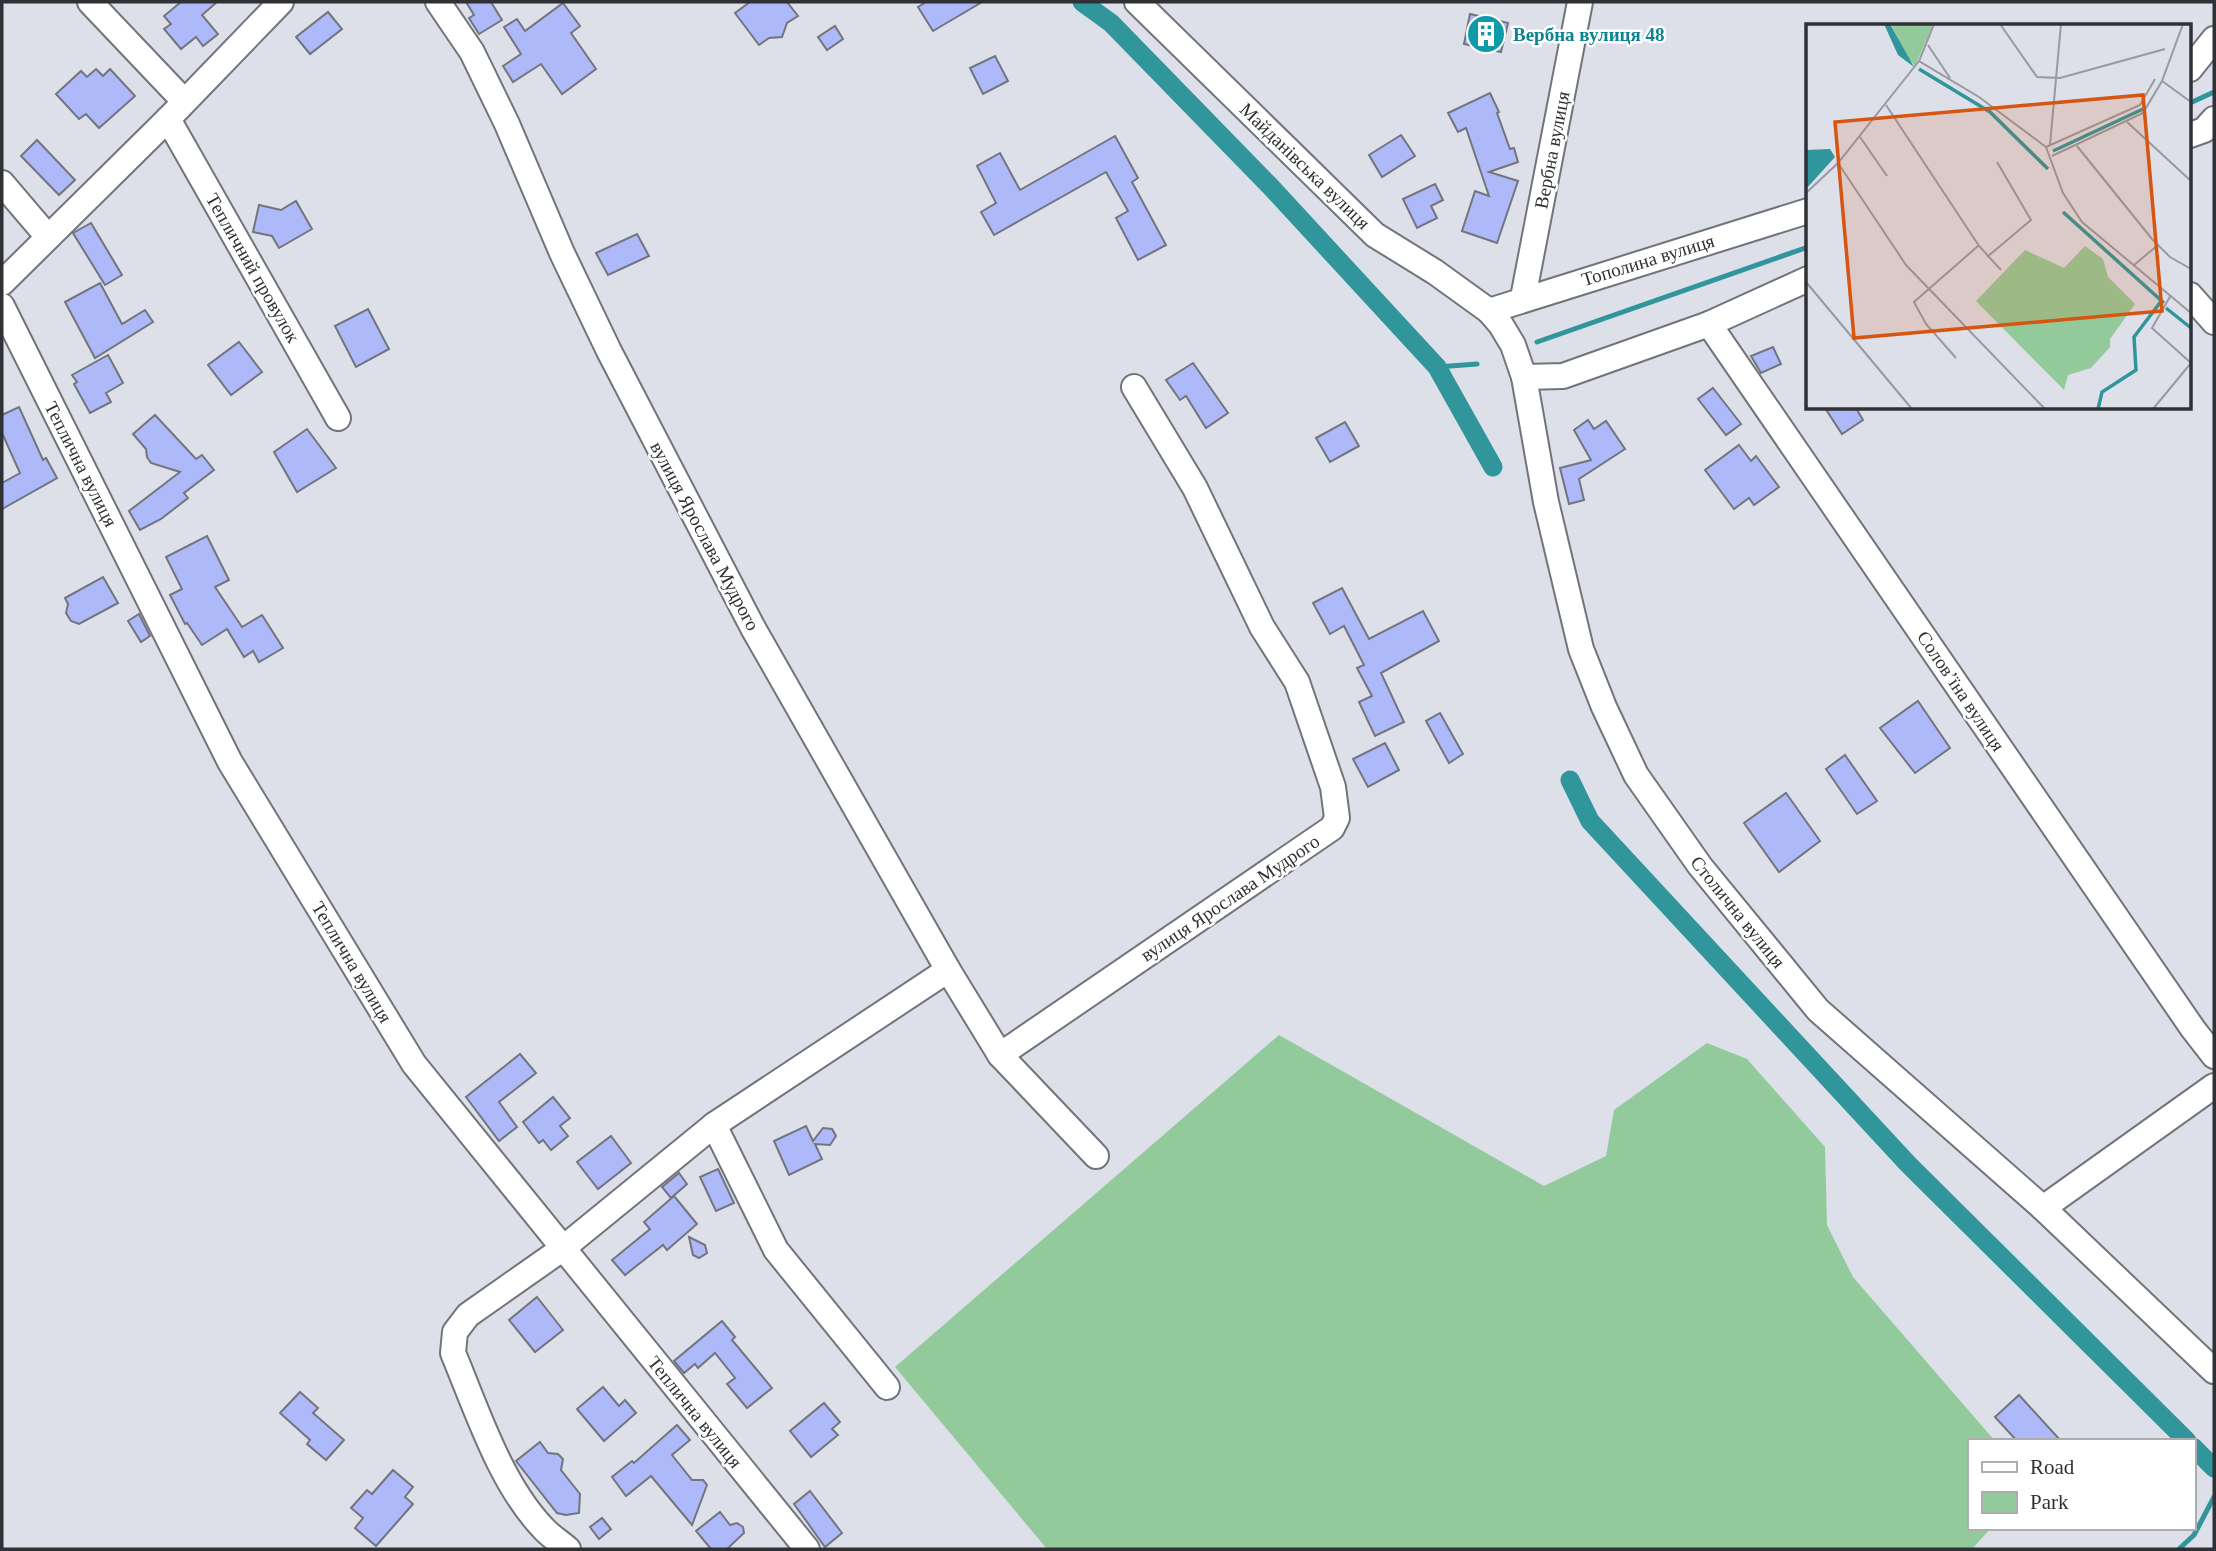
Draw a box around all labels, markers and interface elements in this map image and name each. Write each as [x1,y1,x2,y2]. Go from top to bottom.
building icon: Вербна вулиця 48 [1465,13,1507,55]
place label: Вербна вулиця 48 [1513,24,1665,45]
inset map [1806,24,2192,410]
street label: Вербна вулиця [1530,89,1574,210]
street label: Майданівська вулиця [1236,98,1375,234]
street label: Тепличний провулок [202,190,305,347]
street label: Тополина вулиця [1579,230,1717,290]
street label: Теплична вулиця [40,398,122,530]
street label: вулиця Ярослава Мудрого [646,438,764,634]
street label: Соловʼїна вулиця [1913,627,2009,755]
street label: вулиця Ярослава Мудрого [1137,830,1323,966]
street label: Столична вулиця [1686,852,1790,972]
street label: Теплична вулиця [308,898,397,1027]
street label: Теплична вулиця [644,1352,747,1472]
legend [1968,1439,2195,1530]
text: Road [2030,1455,2075,1479]
text: Park [2030,1490,2069,1514]

